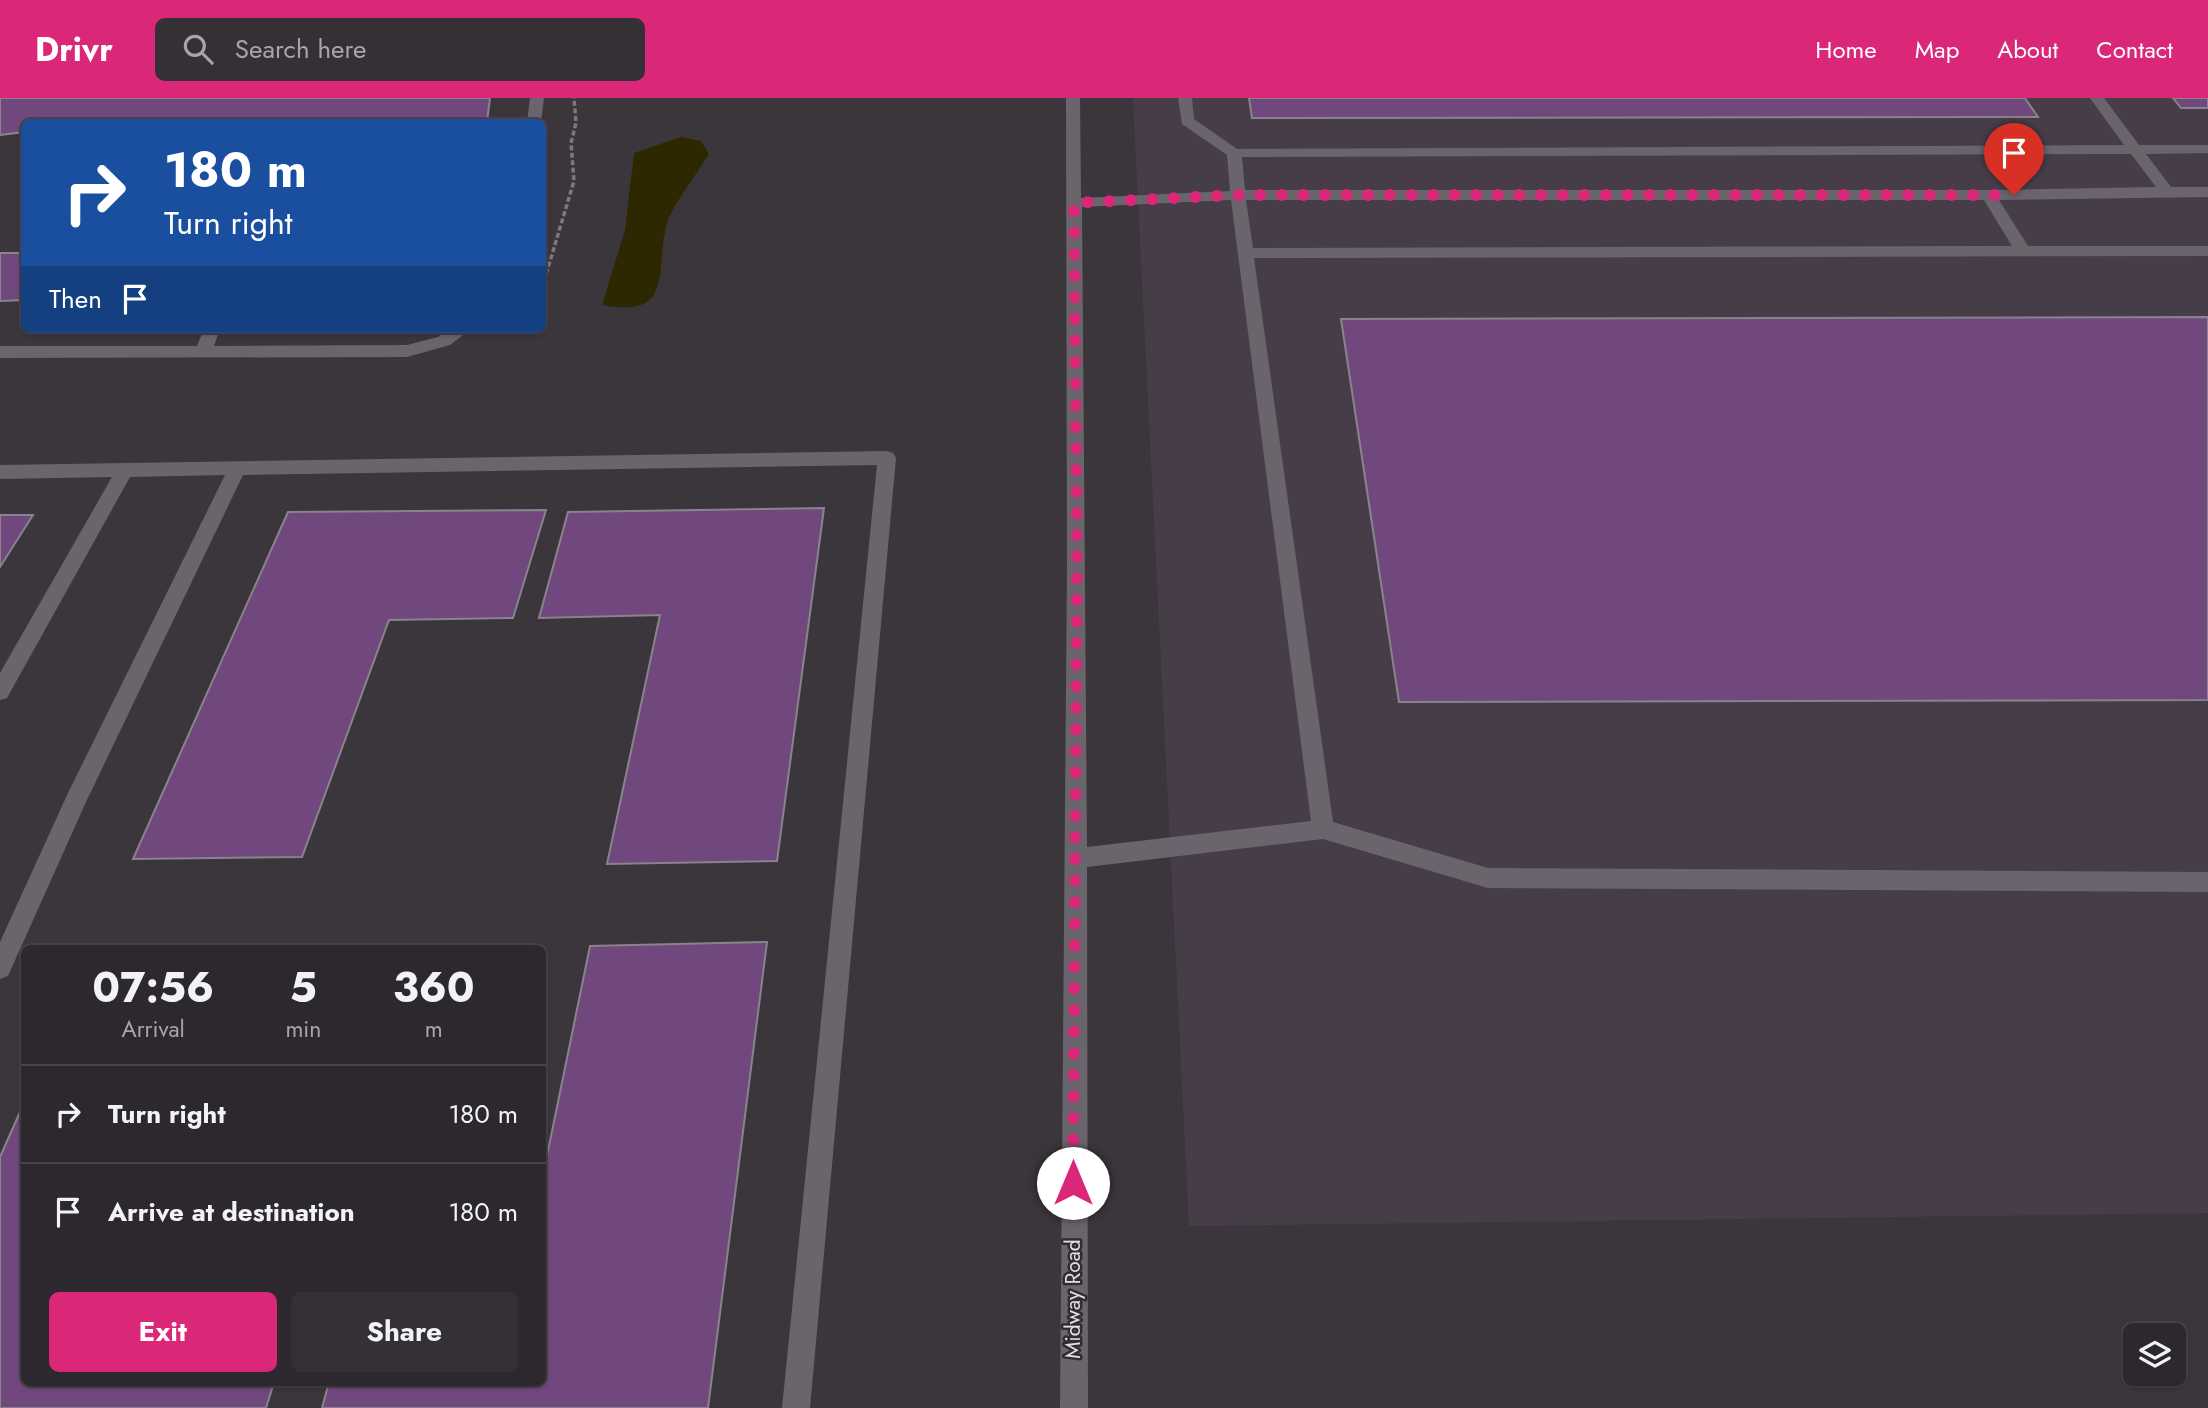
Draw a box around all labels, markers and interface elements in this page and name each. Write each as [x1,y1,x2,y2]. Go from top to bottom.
search box [155,18,645,81]
text: Drivr [35,26,113,73]
icon: search [179,30,217,68]
text: Search here [235,30,366,68]
text: Home [1815,32,1877,67]
text: Map [1915,32,1959,67]
text: About [1997,32,2058,67]
text: Contact [2096,32,2173,67]
pin [1984,123,2044,195]
icon: arrive [1995,134,2033,172]
text: 180 m [164,135,307,205]
icon: right [49,147,140,238]
text: Turn right [164,200,293,246]
text: Then [49,280,102,318]
icon: arrive [116,280,154,318]
text: 07:56 [92,957,214,1018]
text: 5 [290,957,317,1018]
text: 360 [393,957,475,1018]
text: Arrival [121,1012,185,1046]
text: min [285,1012,321,1046]
text: m [425,1012,443,1046]
icon: right [49,1095,87,1133]
text: Turn right [108,1095,226,1133]
text: 180 m [448,1095,518,1133]
position arrow [1036,1146,1110,1220]
icon: arrive [49,1193,87,1231]
text: Arrive at destination [108,1193,355,1231]
text: 180 m [448,1193,518,1231]
street label: Midway Road [1058,1239,1088,1359]
button: Exit [49,1292,277,1372]
button: Share [291,1292,518,1372]
map controls [2123,1323,2186,1386]
button: layers [2123,1323,2186,1386]

